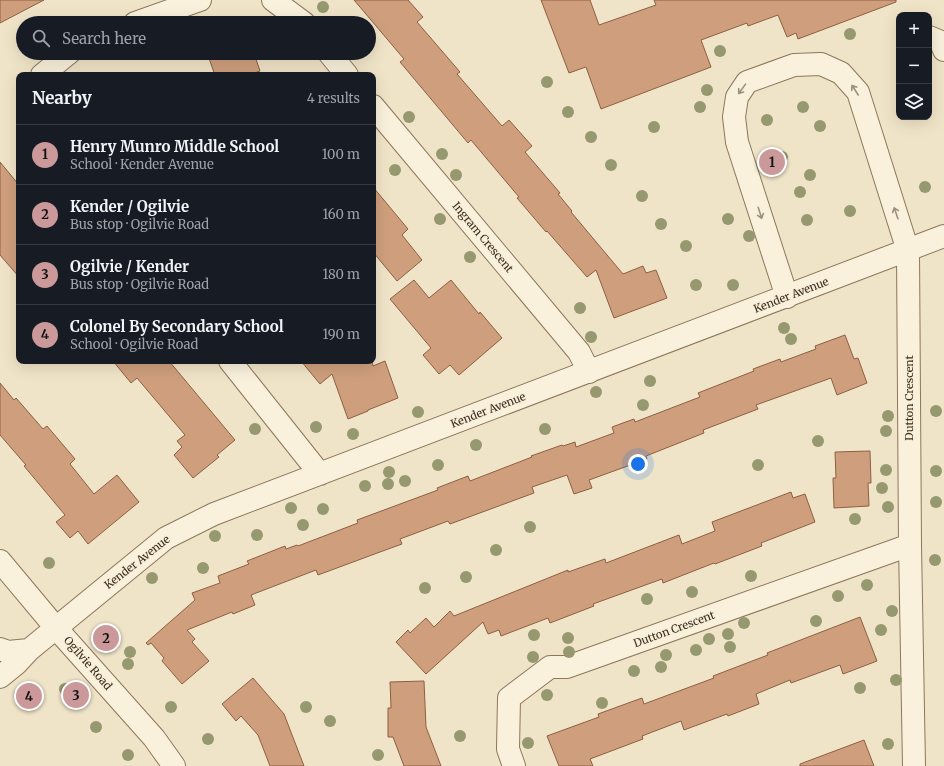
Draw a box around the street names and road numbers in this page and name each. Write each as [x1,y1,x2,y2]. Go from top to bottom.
street label: Ingram Crescent [449,199,517,276]
street label: Kender Avenue [751,274,831,316]
street label: Dutton Crescent [902,355,916,441]
street label: Kender Avenue [448,389,528,431]
street label: Kender Avenue [101,532,173,592]
street label: Dutton Crescent [631,608,717,650]
street label: Ogilvie Road [61,633,115,693]

